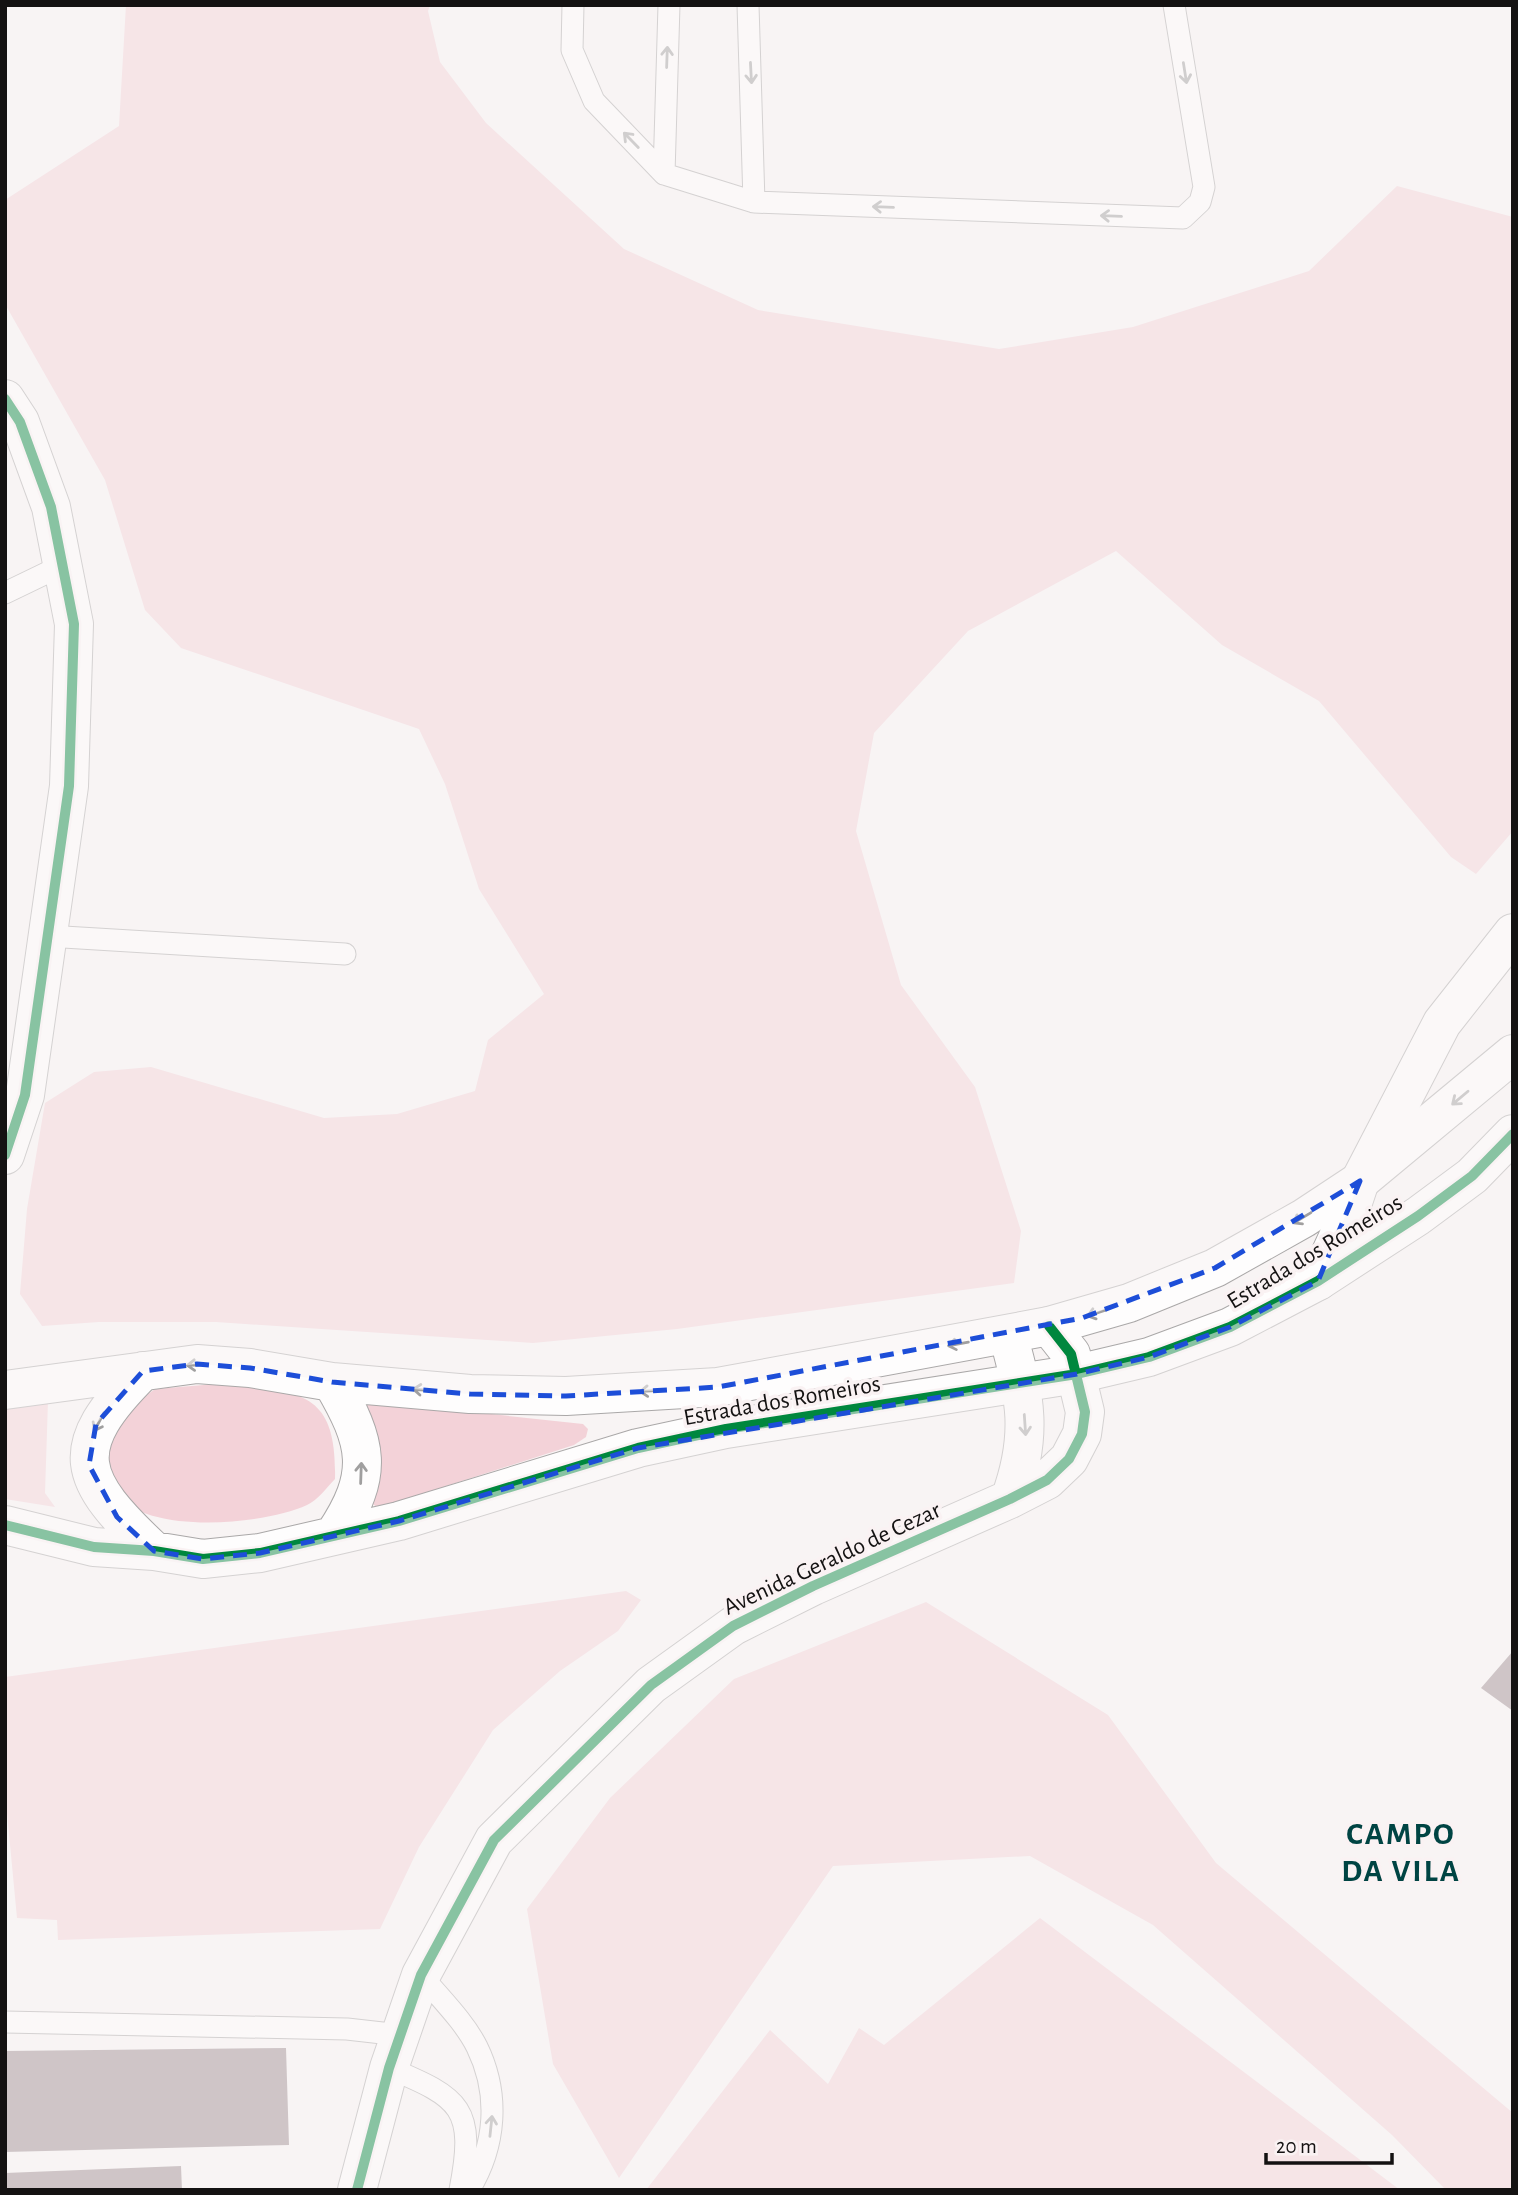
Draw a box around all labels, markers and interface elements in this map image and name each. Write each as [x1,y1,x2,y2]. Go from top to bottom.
one-way arrow [661,45,674,68]
one-way arrow [1179,61,1192,83]
one-way arrow [744,62,757,85]
one-way arrow [623,132,640,149]
one-way arrow [872,200,895,213]
one-way arrow [1099,209,1122,222]
one-way arrow [1452,1090,1470,1106]
street label: Estrada dos Romeiros [1223,1190,1407,1314]
one-way arrow [1293,1212,1313,1226]
one-way arrow [1086,1308,1108,1320]
one-way arrow [947,1337,970,1351]
one-way arrow [186,1359,209,1372]
street label: Estrada dos Romeiros [682,1372,882,1430]
one-way arrow [412,1383,435,1396]
one-way arrow [639,1385,662,1398]
one-way arrow [92,1412,106,1432]
one-way arrow [1019,1414,1032,1436]
one-way arrow [354,1462,368,1485]
street label: Avenida Geraldo de Cezar [720,1498,945,1620]
district label: CAMPO DA VILA [1341,1818,1461,1887]
one-way arrow [485,2116,498,2138]
scale bar [1266,2122,1392,2166]
text: 20 m [1276,2136,1317,2157]

